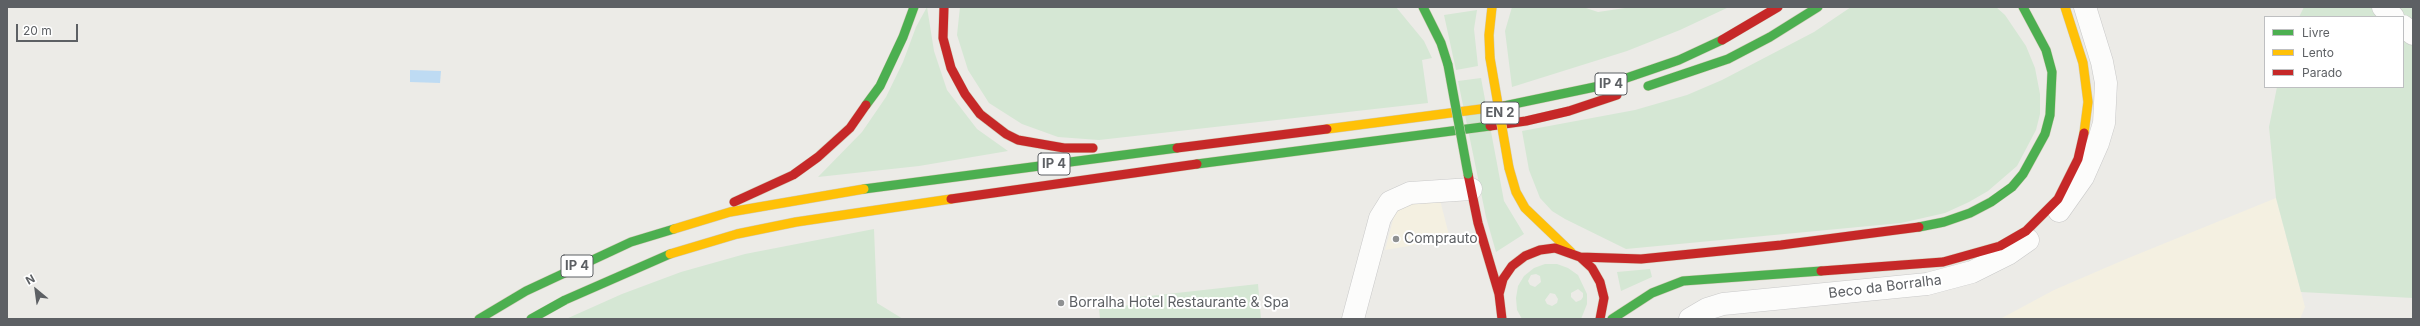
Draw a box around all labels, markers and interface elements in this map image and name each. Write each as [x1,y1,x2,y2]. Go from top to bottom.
scale bar [18,16,80,42]
legend [2264,16,2404,88]
text: 20 m [23,23,52,38]
text: Livre [2302,25,2330,40]
text: Lento [2302,45,2334,60]
text: Parado [2302,65,2342,80]
road number: IP 4 [1595,73,1627,95]
road number: EN 2 [1481,102,1519,124]
road number: IP 4 [1038,153,1070,175]
place label: Comprauto [1404,231,1478,247]
marker: Comprauto [1391,234,1401,244]
road number: IP 4 [561,255,593,277]
north arrow [16,270,56,310]
text: N [23,271,37,288]
street label: Beco da Borralha [1828,272,1942,302]
place label: Borralha Hotel Restaurante & Spa [1069,295,1289,311]
marker: Borralha Hotel Restaurante & Spa [1056,298,1066,308]

